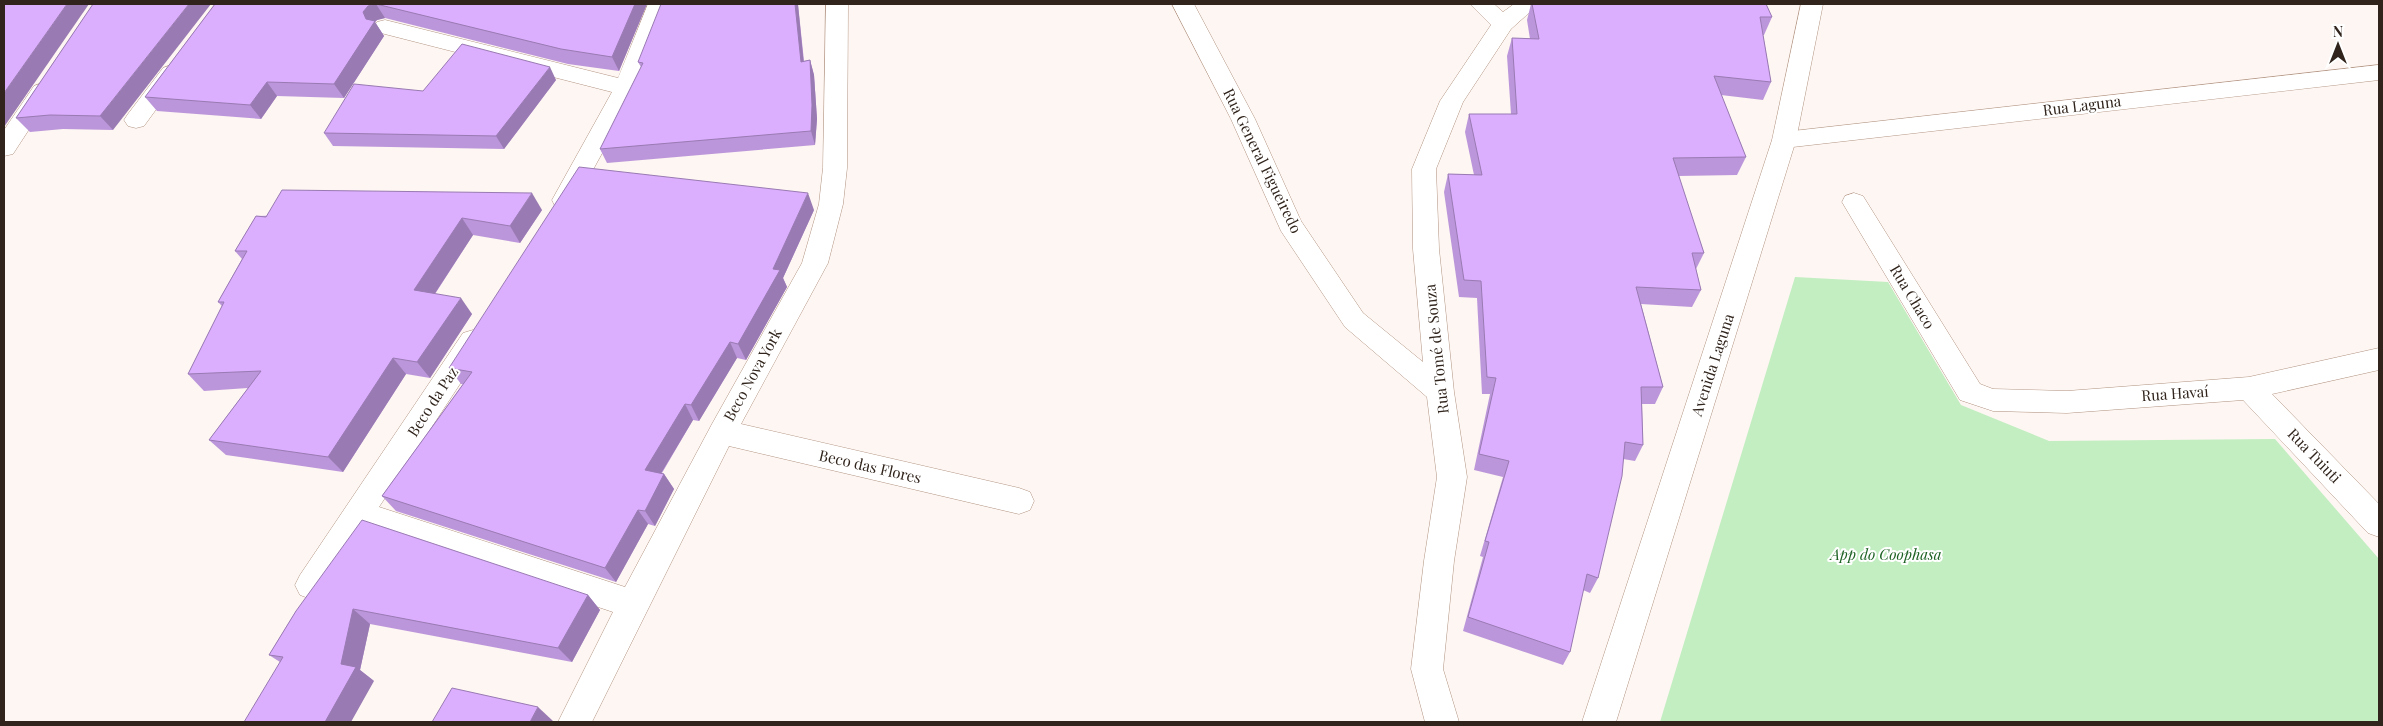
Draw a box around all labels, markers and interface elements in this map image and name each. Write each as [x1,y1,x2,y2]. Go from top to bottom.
north arrow [2313,20,2363,70]
text: N [2333,22,2343,41]
street label: Rua General Figueiredo [1219,85,1307,236]
street label: Rua Laguna [2042,90,2123,120]
street label: Rua Chaco [1886,261,1940,332]
street label: Rua Tomé de Souza [1419,283,1453,415]
street label: Avenida Laguna [1686,310,1738,419]
street label: Beco Nova York [718,324,786,424]
street label: Beco da Paz [402,363,462,440]
street label: Rua Havaí [2141,381,2210,405]
street label: Rua Tuiuti [2284,424,2346,487]
street label: Beco das Flores [817,445,923,487]
park label: App do Coophasa [1828,544,1942,564]

